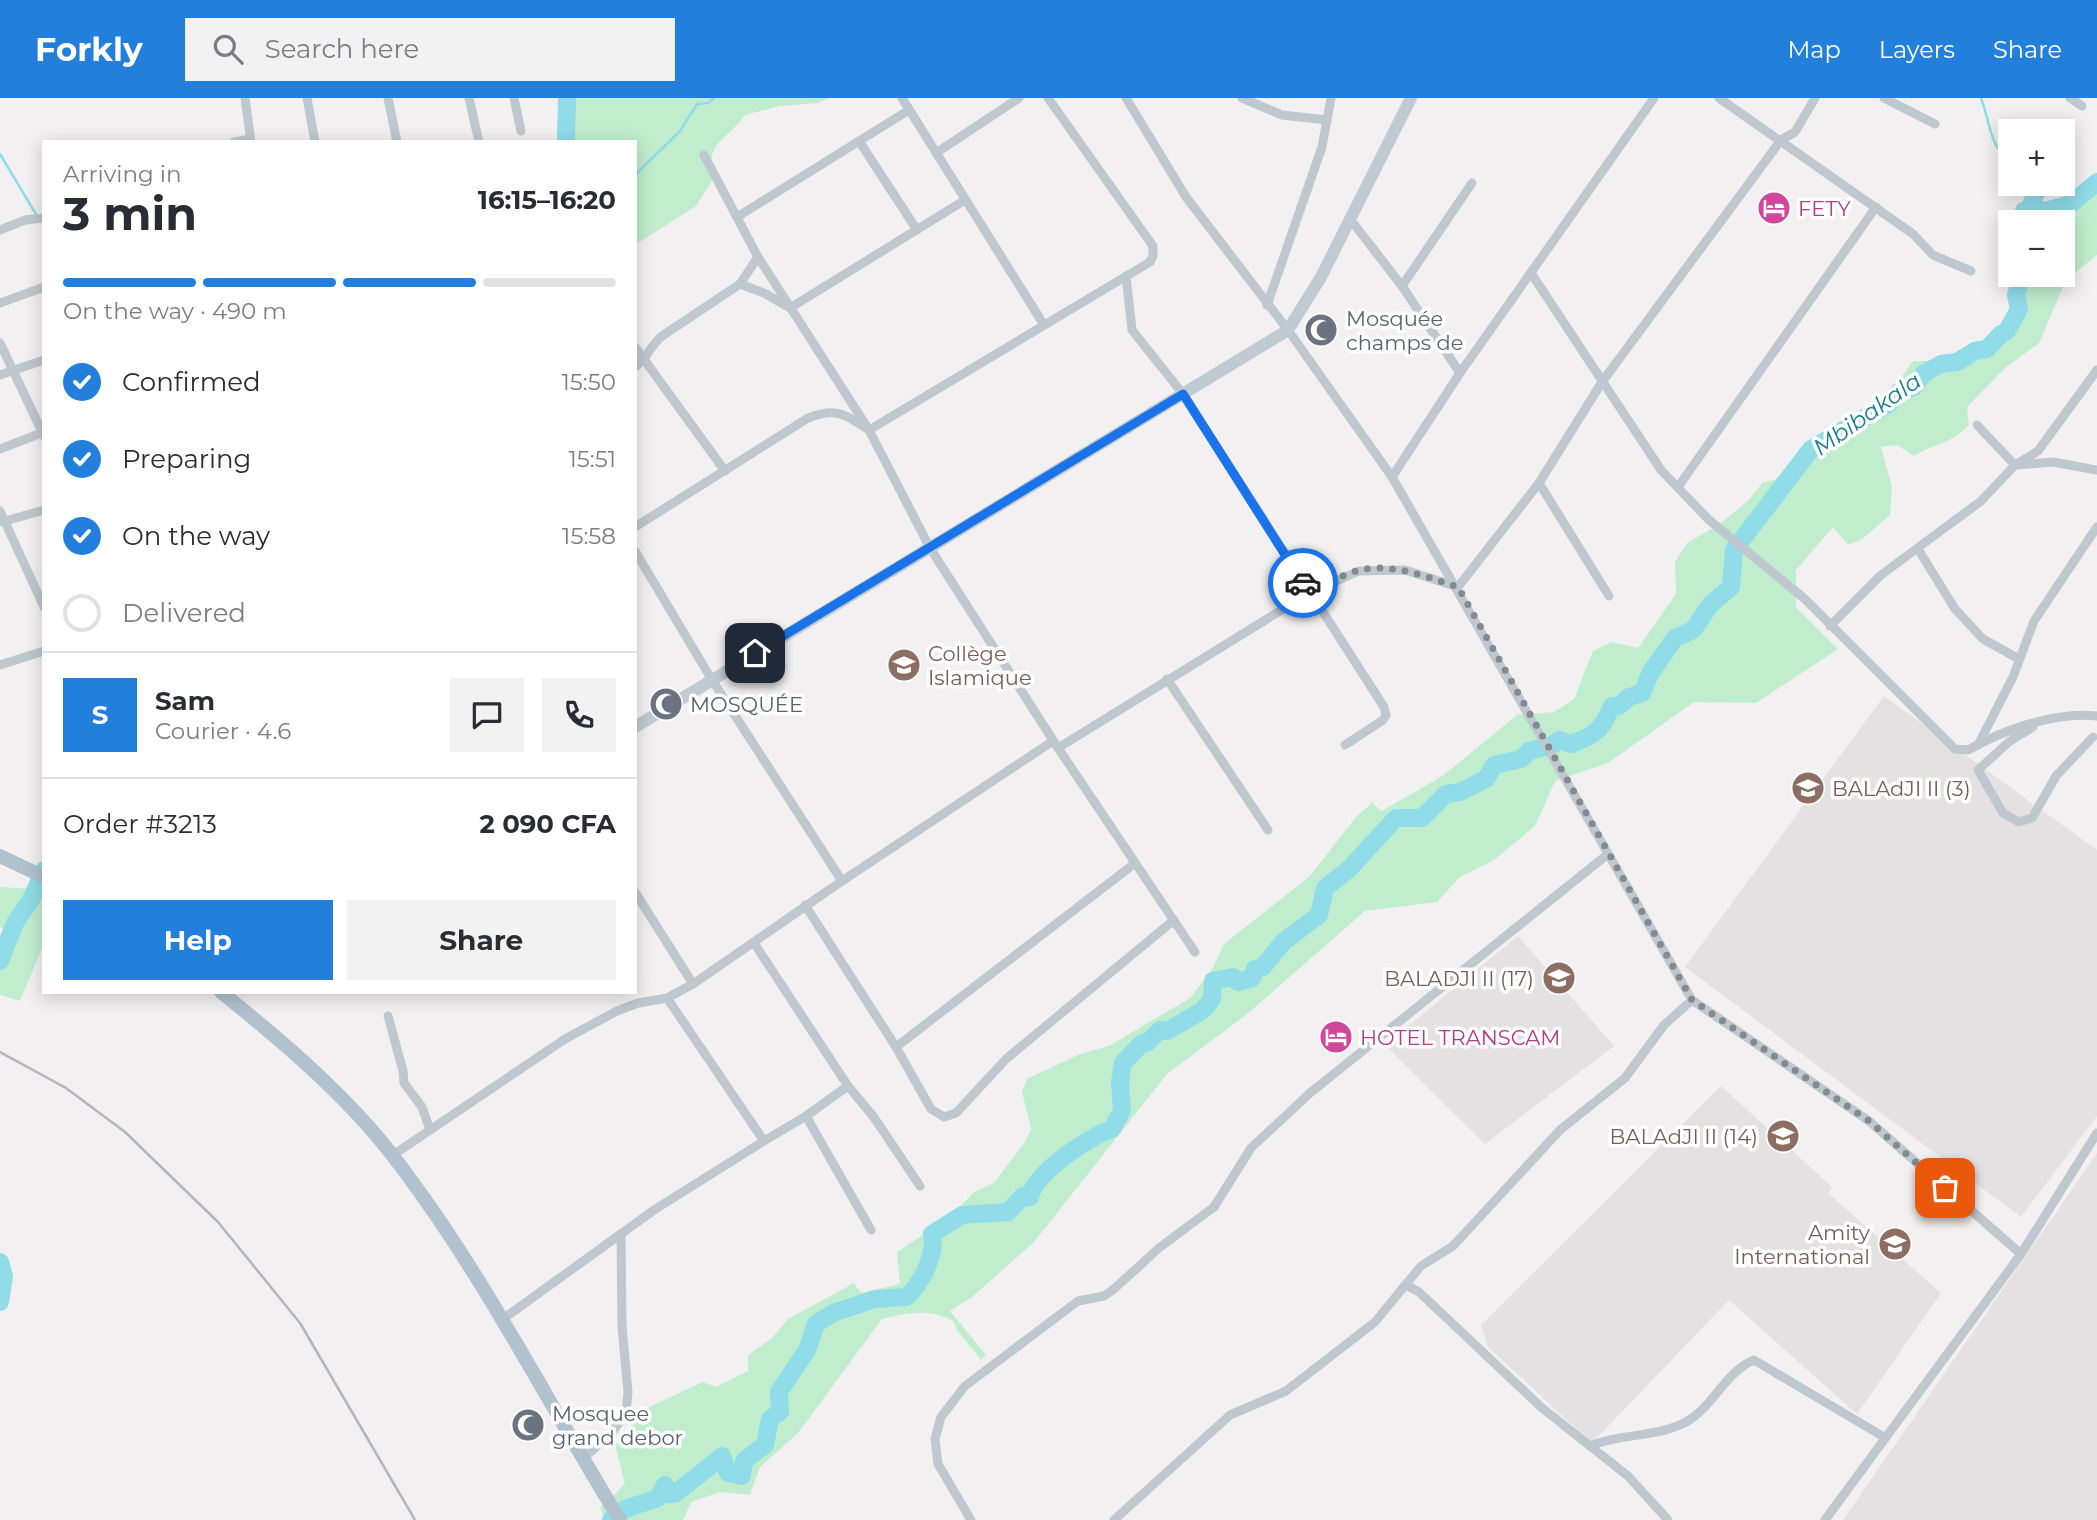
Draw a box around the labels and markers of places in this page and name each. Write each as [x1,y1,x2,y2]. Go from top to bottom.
hotel icon: FETY [1755,189,1793,227]
place label: FETY [1798,196,1851,221]
place label: Mosquée champs de [1346,306,1463,355]
mosque icon: Mosquée champs de [1302,311,1340,349]
pin [725,623,785,683]
place label: Collège Islamique [928,641,1032,690]
school or university icon: Collège Islamique [885,646,923,684]
mosque icon: MOSQUÉE [647,685,685,723]
place label: MOSQUÉE [690,692,803,717]
school or university icon: BALAdJI II (3) [1789,769,1827,807]
place label: BALAdJI II (3) [1832,776,1971,801]
school or university icon: BALADJI II (17) [1540,959,1578,997]
place label: BALADJI II (17) [1384,966,1534,991]
hotel icon: HOTEL TRANSCAM [1317,1018,1355,1056]
place label: HOTEL TRANSCAM [1360,1025,1560,1050]
school or university icon: BALAdJI II (14) [1764,1117,1802,1155]
place label: BALAdJI II (14) [1610,1124,1758,1149]
pin [1915,1158,1975,1218]
place label: Amity International [1734,1220,1871,1269]
school or university icon: Amity International [1876,1225,1914,1263]
place label: Mosquee grand debor [552,1401,683,1450]
mosque icon: Mosquee grand debor [509,1406,547,1444]

